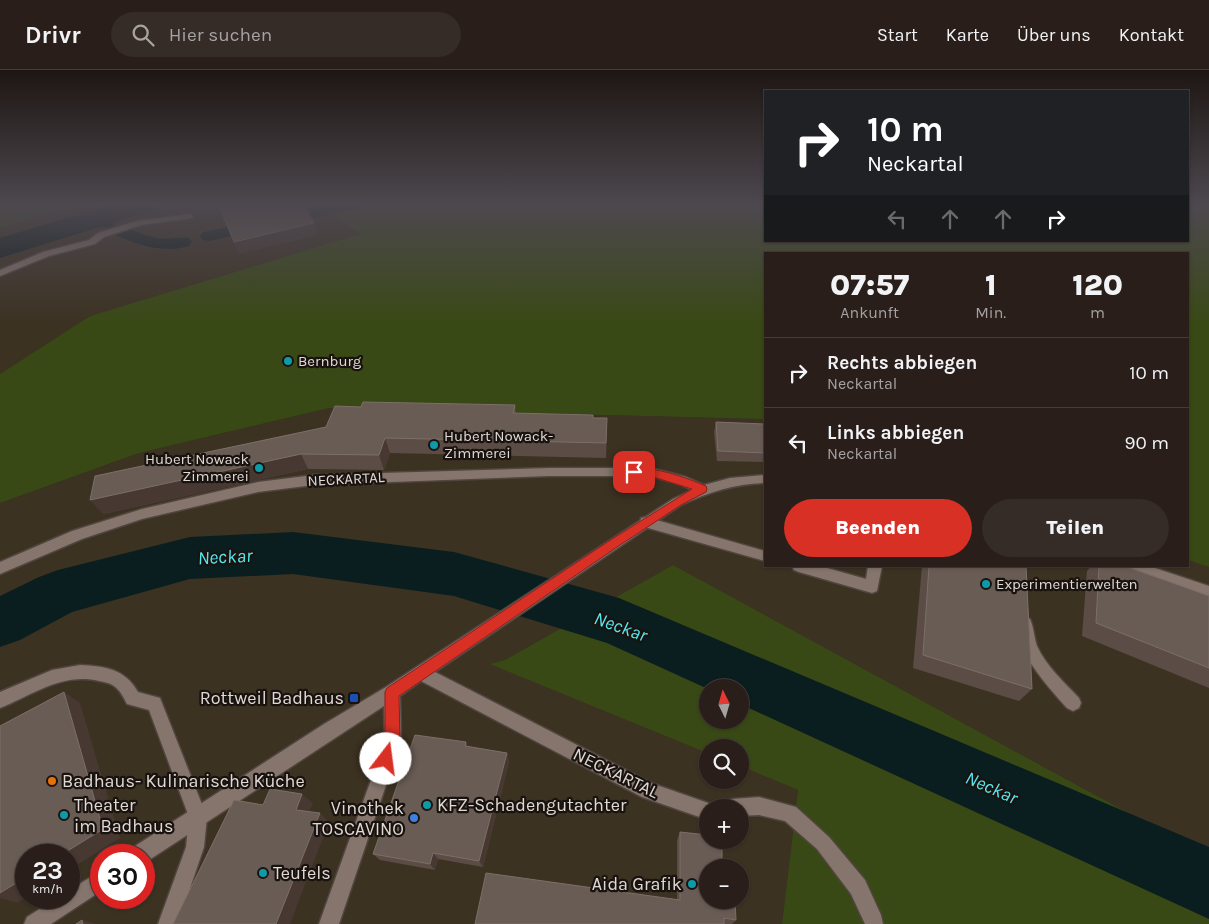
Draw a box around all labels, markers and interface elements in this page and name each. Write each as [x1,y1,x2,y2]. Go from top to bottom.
search box [111,12,461,57]
text: Drivr [25,21,81,49]
icon: search [129,21,157,49]
text: Hier suchen [169,24,272,46]
text: Start [877,24,918,46]
text: Karte [946,24,989,46]
text: Über uns [1017,24,1091,46]
text: Kontakt [1119,24,1184,46]
text: 10 m [867,109,944,150]
icon: right [784,110,849,175]
text: Neckartal [867,151,964,177]
icon: left [883,205,911,233]
icon: ahead [936,205,964,233]
icon: ahead [989,205,1017,233]
icon: right [1042,205,1070,233]
text: 07:57 [830,267,909,303]
text: 1 [985,267,997,303]
text: 120 [1072,267,1123,303]
text: Ankunft [840,303,899,322]
text: Min. [975,303,1006,322]
text: m [1090,303,1105,322]
place label: Bernburg [298,352,362,370]
text: Rechts abbiegen [827,352,977,374]
marker: Bernburg [282,355,294,367]
icon: right [784,359,812,387]
text: 10 m [1129,362,1169,384]
text: Neckartal [827,374,897,393]
text: Links abbiegen [827,422,964,444]
place label: Hubert Nowack- Zimmerei [444,427,553,462]
icon: left [784,429,812,457]
text: 90 m [1124,432,1169,454]
marker: Hubert Nowack- Zimmerei [428,439,440,451]
text: Neckartal [827,444,897,463]
place label: Hubert Nowack Zimmerei [145,450,249,485]
pin [613,451,655,493]
icon: arrive [620,458,648,486]
marker: Hubert Nowack Zimmerei [253,462,265,474]
street label: NECKARTAL [307,468,385,490]
button: Beenden [784,499,972,557]
button: Teilen [982,499,1169,557]
water label: Neckar [197,544,255,569]
place label: Experimentierwelten [996,575,1138,593]
marker: Experimentierwelten [980,578,992,590]
water label: Neckar [591,607,652,647]
north arrow [699,679,749,729]
map controls [699,679,749,909]
place label: Rottweil Badhaus [200,687,344,709]
marker: Rottweil Badhaus [348,692,360,704]
position arrow [359,732,411,784]
button: search [699,739,749,789]
street label: NECKARTAL [569,743,663,803]
water label: Neckar [962,767,1023,810]
place label: Badhaus- Kulinarische Küche [62,770,305,792]
marker: Badhaus- Kulinarische Küche [46,775,58,787]
place label: Theater im Badhaus [74,794,173,837]
place label: KFZ-Schadengutachter [437,794,627,816]
place label: Vinothek TOSCAVINO [313,797,404,840]
marker: KFZ-Schadengutachter [421,799,433,811]
button: + [699,799,749,849]
marker: Theater im Badhaus [58,809,70,821]
marker: Vinothek TOSCAVINO [408,812,420,824]
speed limit sign: 30 [90,844,155,909]
text: 23 [32,856,63,885]
button: − [699,859,749,909]
place label: Teufels [273,862,331,884]
marker: Teufels [257,867,269,879]
place label: Aida Grafik [592,873,682,895]
marker: Aida Grafik [686,878,698,890]
text: km/h [32,882,63,896]

